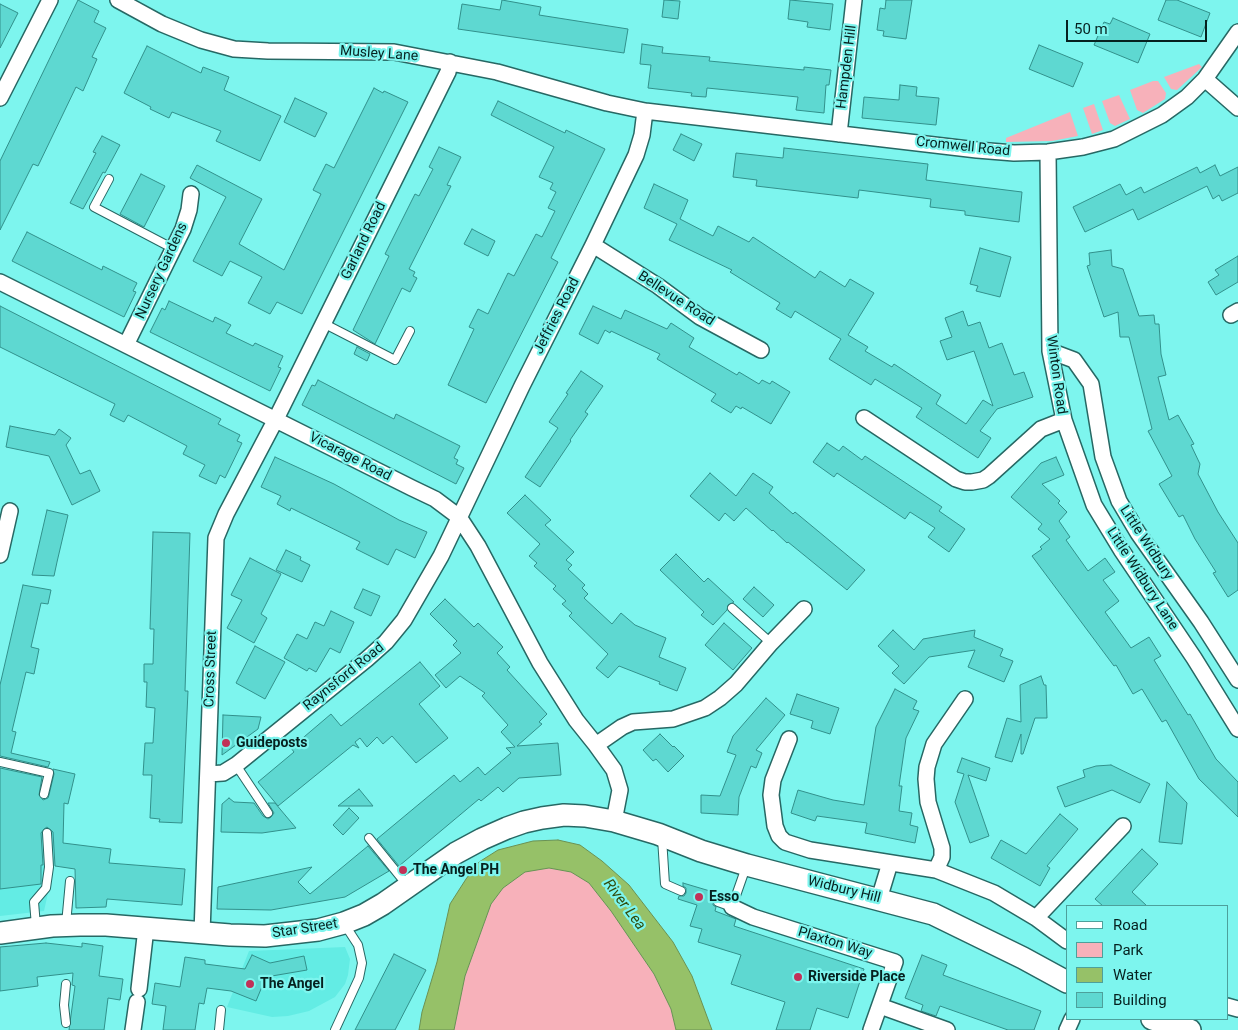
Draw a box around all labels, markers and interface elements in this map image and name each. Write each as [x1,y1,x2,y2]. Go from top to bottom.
scale bar [1068,10,1209,42]
text: 50 m [1074,20,1108,38]
street label: Hampden Hill [834,24,860,110]
street label: Musley Lane [339,43,419,65]
street label: Cromwell Road [915,134,1011,160]
street label: Garland Road [338,200,390,282]
street label: Nursery Gardens [132,220,192,322]
street label: Bellevue Road [635,268,717,330]
street label: Jeffries Road [531,275,583,357]
street label: Winton Road [1042,335,1070,415]
street label: Vicarage Road [306,429,394,485]
street label: Little Widbury [1116,503,1176,583]
street label: Little Widbury Lane [1103,525,1181,633]
street label: Cross Street [201,630,221,708]
street label: Raynsford Road [300,639,388,715]
place label: Guideposts [236,735,307,751]
marker: Guideposts [220,737,232,749]
place label: The Angel PH [413,862,499,878]
marker: The Angel PH [397,864,409,876]
street label: Widbury Hill [806,873,882,907]
water label: River Lea [599,876,649,934]
place label: Esso [709,889,739,905]
marker: Esso [693,891,705,903]
legend [1066,905,1228,1020]
street label: Star Street [271,916,339,942]
text: Road [1113,916,1147,934]
street label: Plaxton Way [796,924,874,962]
text: Park [1113,941,1143,959]
text: Water [1113,966,1152,984]
place label: Riverside Place [808,969,905,985]
marker: Riverside Place [792,971,804,983]
place label: The Angel [260,976,324,992]
marker: The Angel [244,978,256,990]
text: Building [1113,991,1167,1009]

